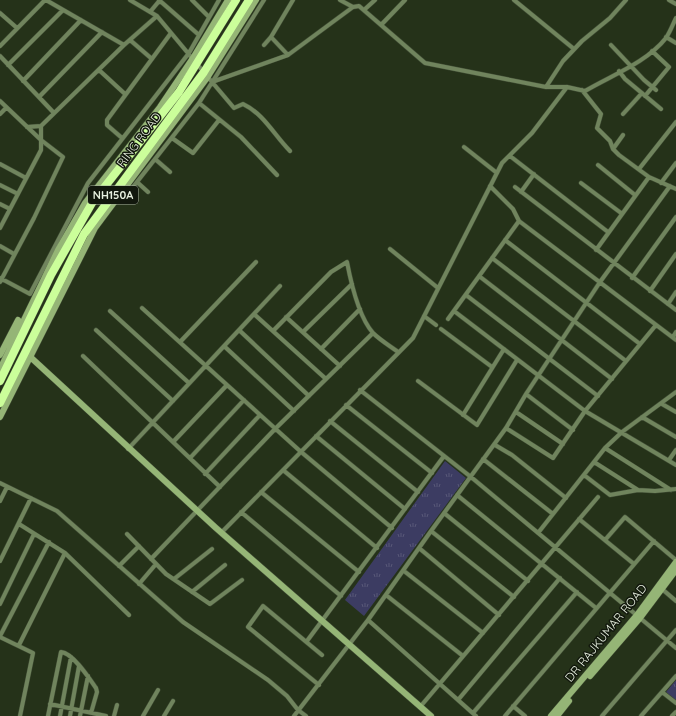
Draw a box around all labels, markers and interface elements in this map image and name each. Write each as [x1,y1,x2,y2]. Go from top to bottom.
street label: RING ROAD [113,109,164,170]
road number: NH150A [88,186,138,204]
street label: DR RAJKUMAR ROAD [562,580,650,685]

